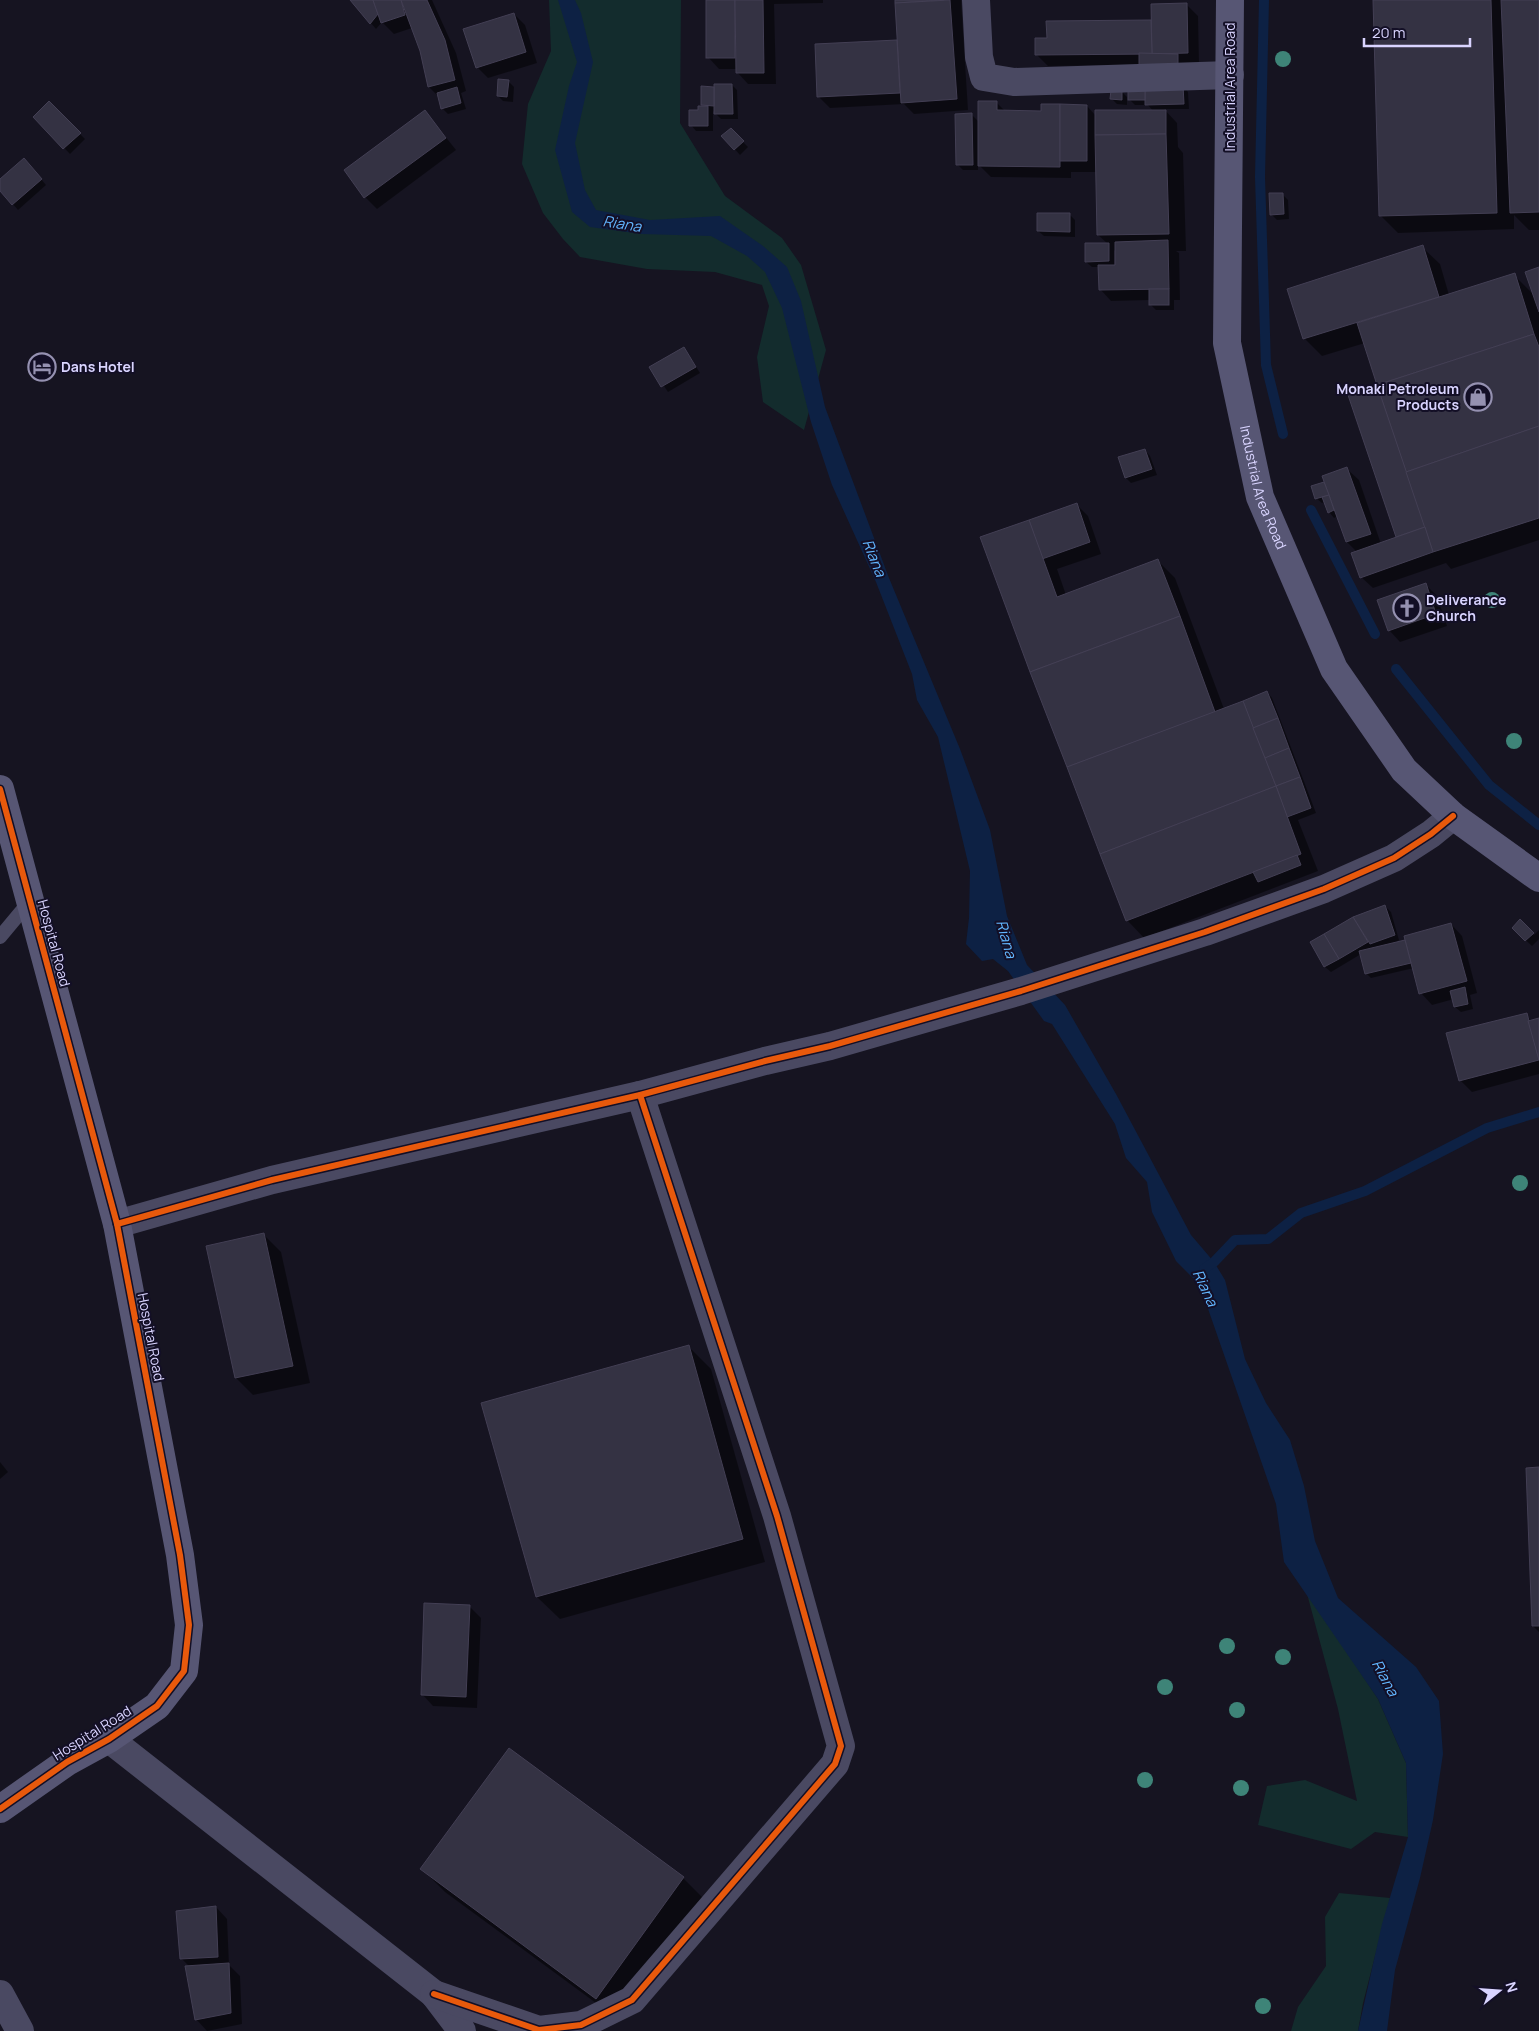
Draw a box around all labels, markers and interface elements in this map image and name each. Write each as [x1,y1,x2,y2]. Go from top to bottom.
scale bar [1364,15,1470,47]
text: 20 m [1372,22,1405,43]
street label: Industrial Area Road [1220,23,1239,151]
water label: Riana [601,210,643,237]
hotel icon: Dans Hotel [27,352,57,382]
place label: Dans Hotel [61,357,135,376]
place label: Monaki Petroleum Products [1336,379,1459,414]
shop icon: Monaki Petroleum Products [1463,382,1493,412]
street label: Industrial Area Road [1236,424,1291,552]
water label: Riana [858,536,892,580]
place label: Deliverance Church [1426,590,1506,625]
church icon: Deliverance Church [1392,593,1422,623]
street label: Hospital Road [34,897,75,988]
water label: Riana [991,917,1022,961]
water label: Riana [1188,1266,1223,1310]
street label: Hospital Road [134,1291,169,1383]
water label: Riana [1367,1656,1404,1700]
street label: Hospital Road [49,1701,135,1764]
north arrow [1474,1966,1524,2016]
text: N [1501,1979,1522,1995]

